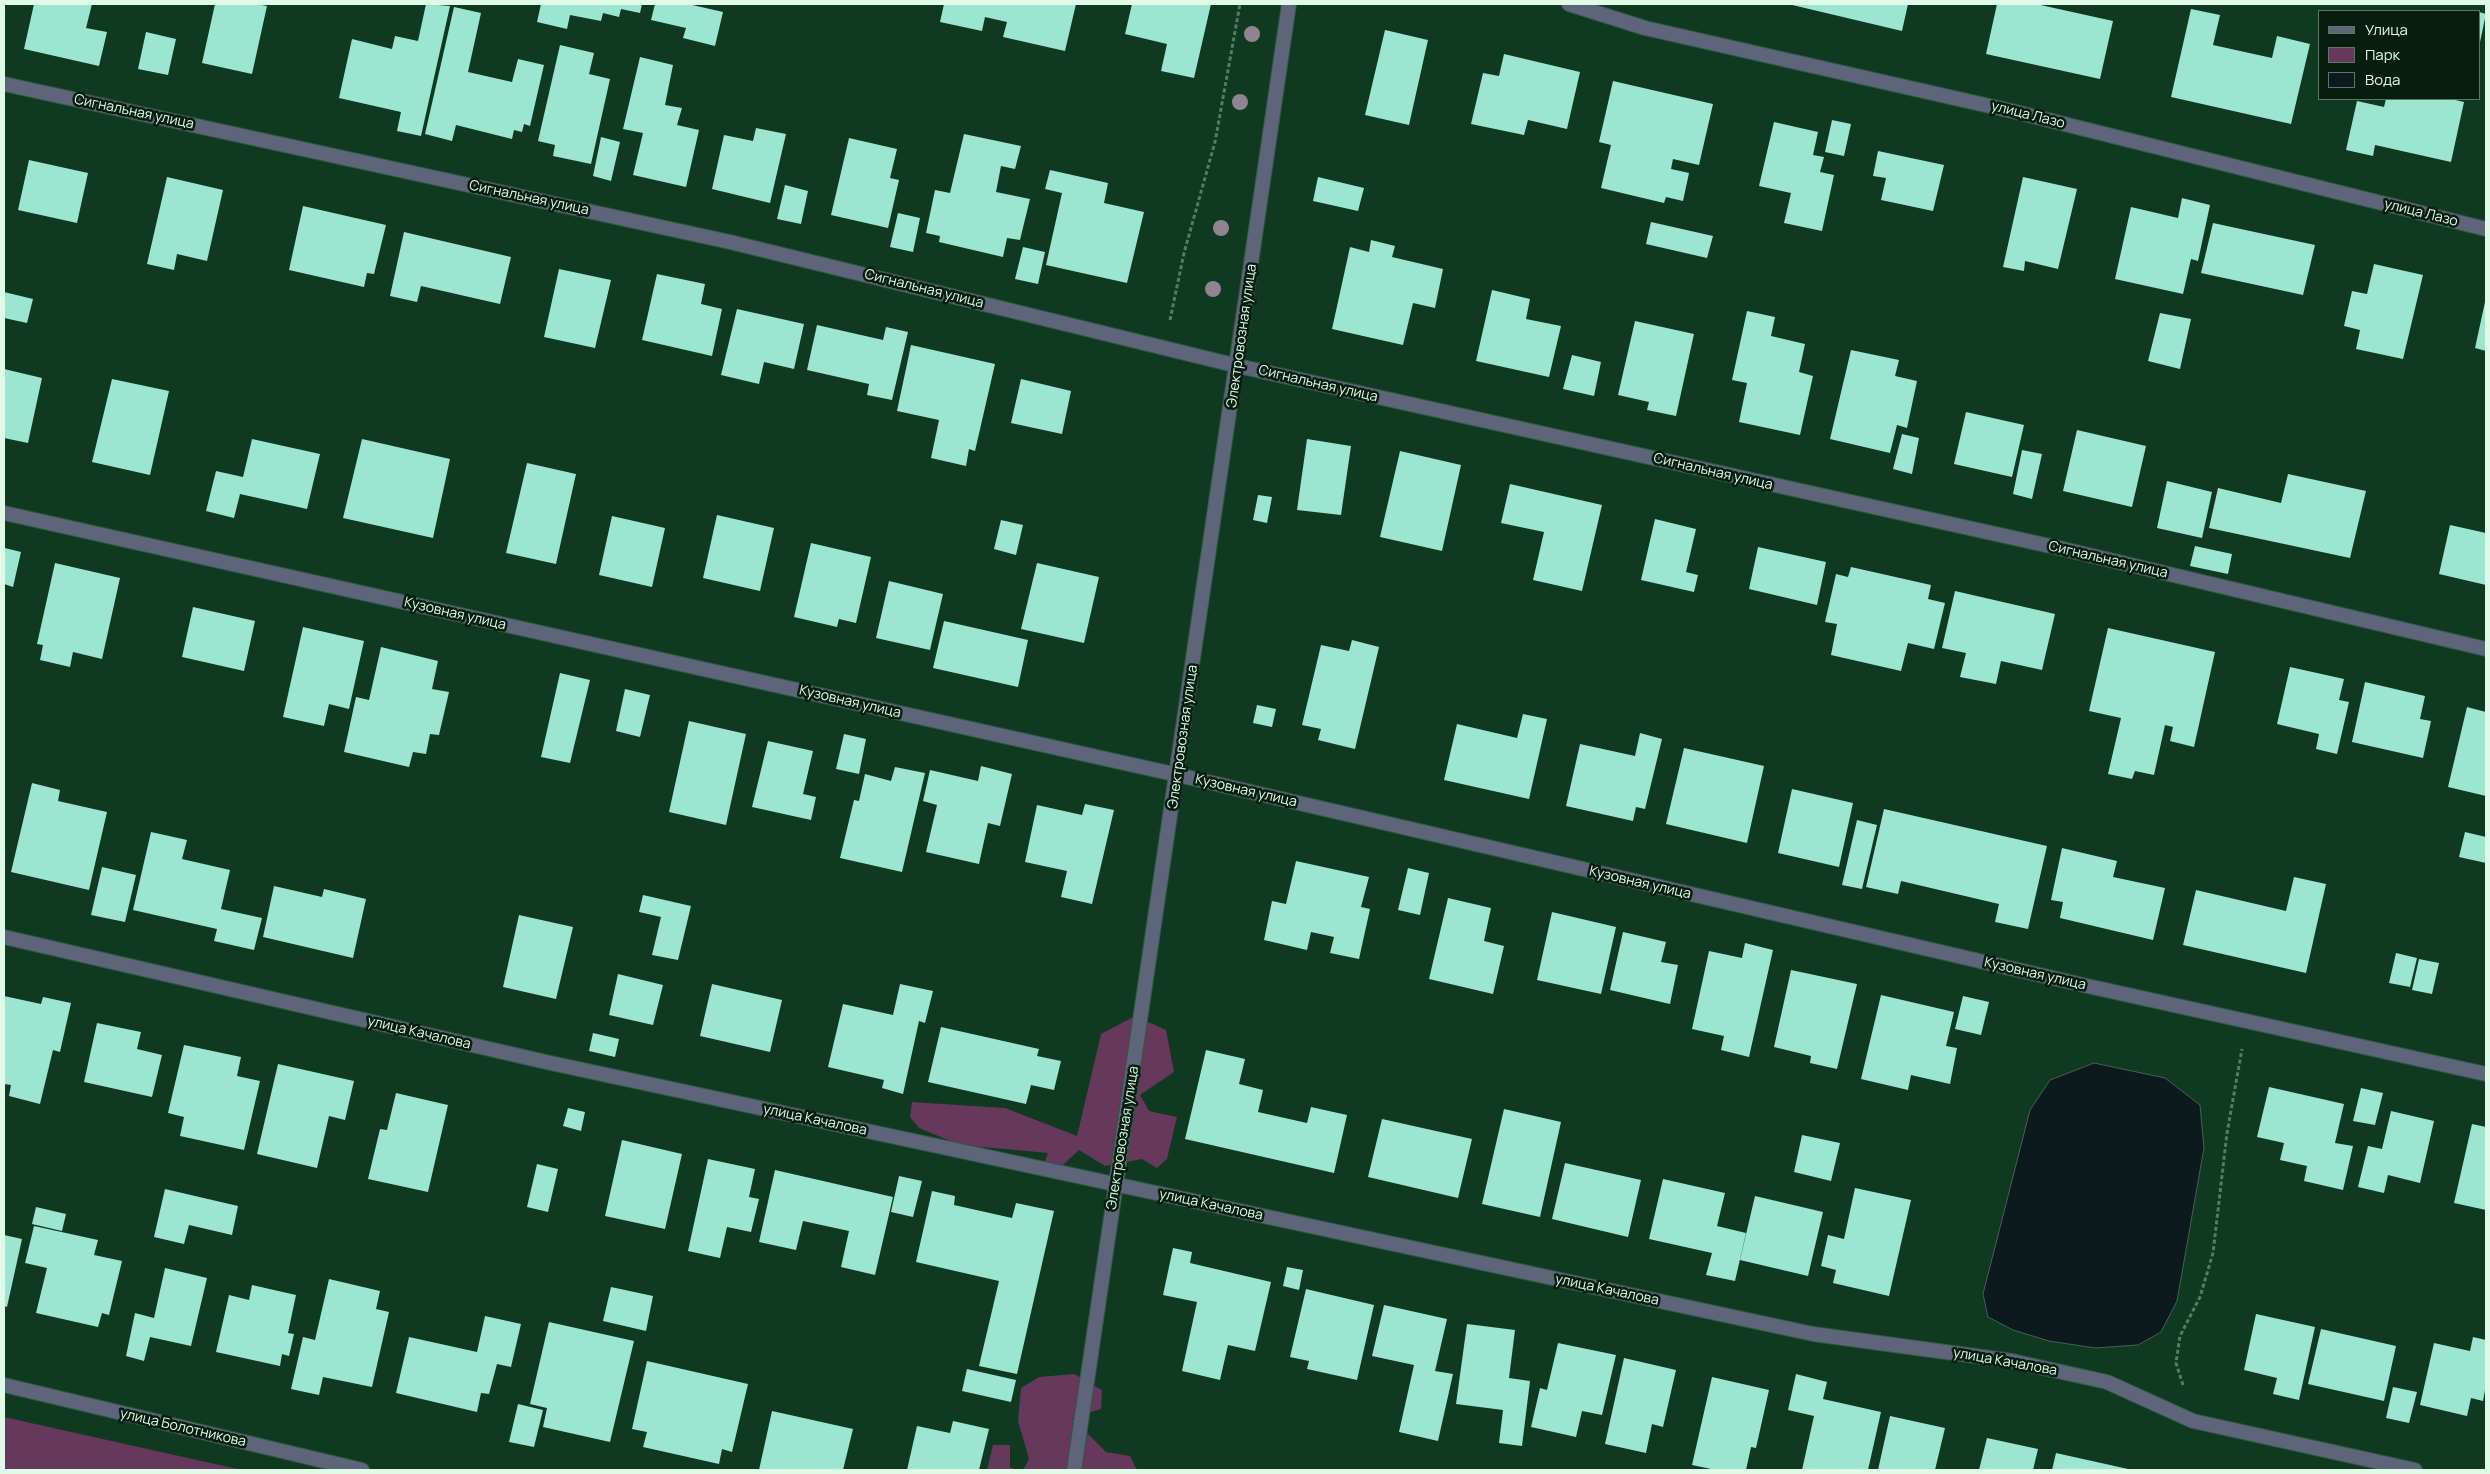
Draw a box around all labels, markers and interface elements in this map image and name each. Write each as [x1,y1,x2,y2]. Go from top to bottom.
legend [2318,10,2480,100]
text: Улица [2365,19,2408,40]
text: Парк [2365,44,2400,65]
text: Вода [2365,69,2400,90]
street label: Сигнальная улица [73,91,195,133]
street label: улица Лазо [1989,98,2067,132]
street label: Сигнальная улица [468,177,590,219]
street label: улица Лазо [2382,196,2460,230]
street label: Электровозная улица [1224,263,1260,409]
street label: Сигнальная улица [863,266,985,312]
street label: Сигнальная улица [1257,362,1379,406]
street label: Сигнальная улица [1652,450,1774,494]
street label: Сигнальная улица [2047,538,2169,582]
street label: Кузовная улица [402,594,508,634]
street label: Электровозная улица [1165,664,1201,810]
street label: Кузовная улица [797,682,903,722]
street label: Кузовная улица [1193,771,1299,811]
street label: Кузовная улица [1587,863,1693,903]
street label: Кузовная улица [1982,954,2088,994]
street label: улица Качалова [366,1013,472,1053]
street label: Электровозная улица [1103,1065,1143,1211]
street label: улица Качалова [762,1101,868,1139]
street label: улица Качалова [1158,1186,1264,1224]
street label: улица Качалова [1554,1271,1660,1309]
street label: улица Качалова [1952,1345,2058,1379]
street label: улица Болотникова [118,1405,248,1451]

